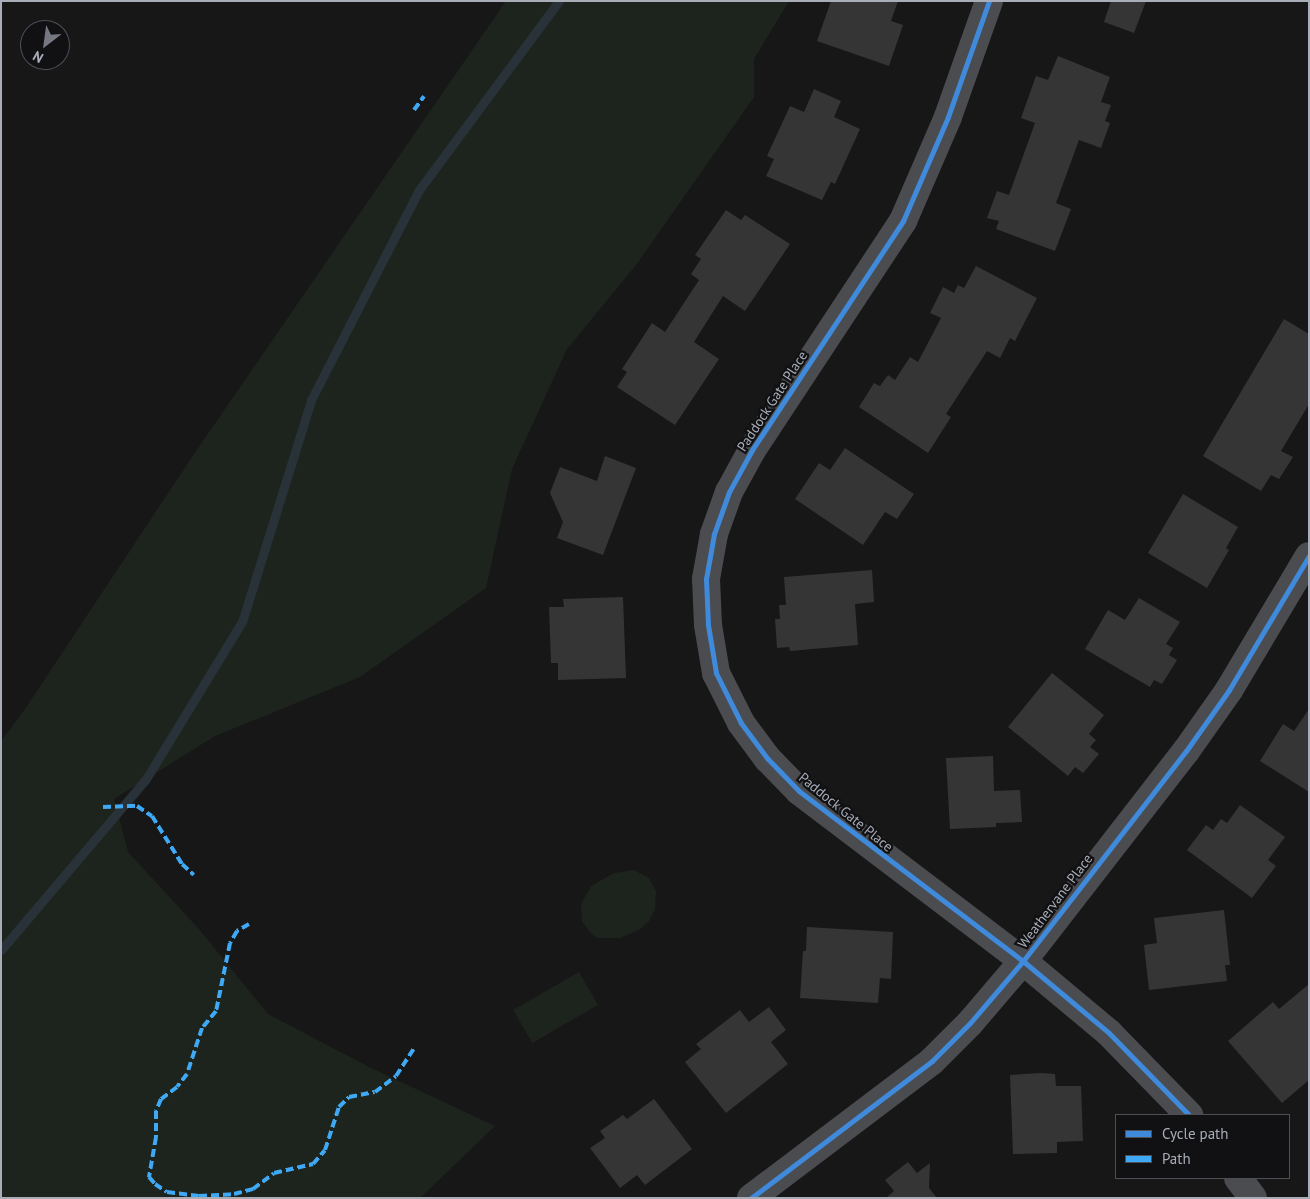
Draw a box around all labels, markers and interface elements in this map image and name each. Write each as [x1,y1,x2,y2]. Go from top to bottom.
north arrow [20,20,70,70]
text: N [30,47,46,67]
street label: Paddock Gate Place [733,348,811,454]
street label: Paddock Gate Place [795,769,897,855]
street label: Weathervane Place [1014,851,1096,951]
legend [1115,1114,1290,1179]
text: Cycle path [1162,1124,1228,1143]
text: Path [1162,1149,1191,1168]

